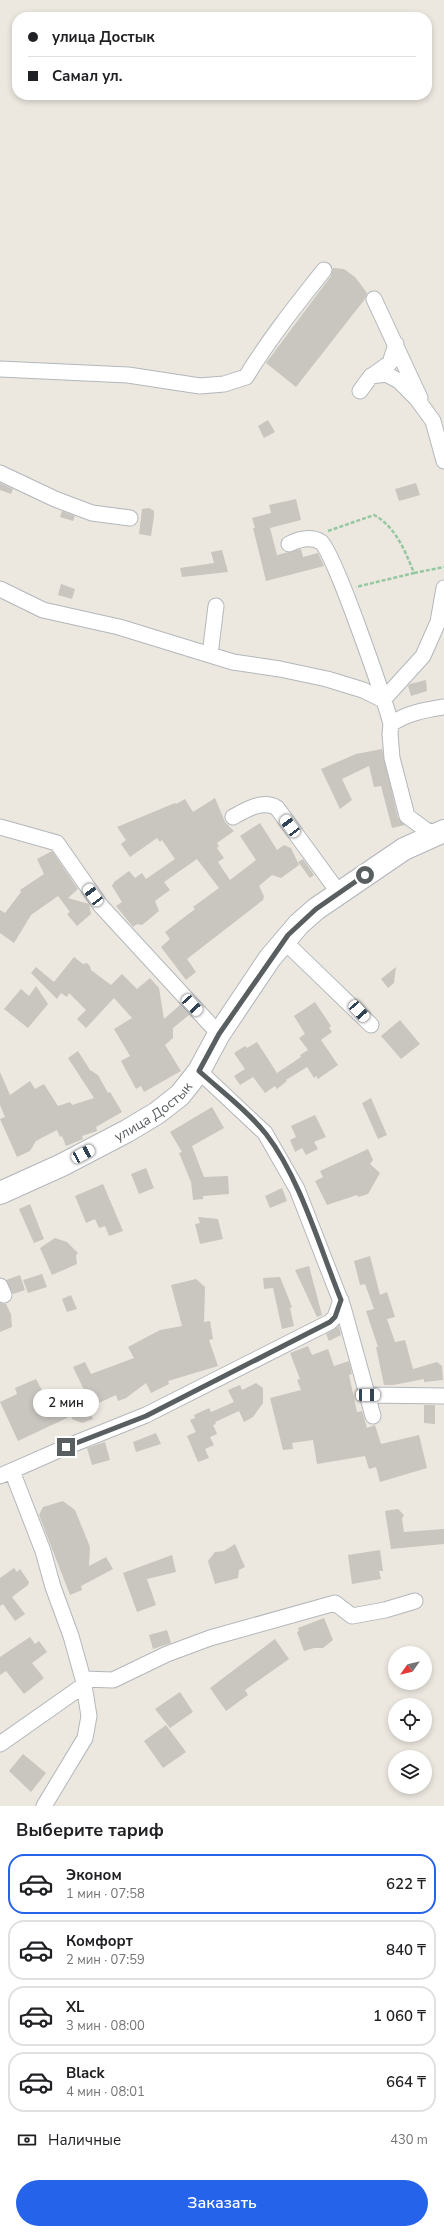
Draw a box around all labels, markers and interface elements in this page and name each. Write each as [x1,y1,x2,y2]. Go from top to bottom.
text: улица Достык [52,27,155,47]
text: Самал ул. [52,66,122,86]
car [278,813,302,839]
route start [356,866,374,884]
car [81,882,105,908]
car [179,992,205,1018]
car [347,998,371,1024]
street label: улица Достык [111,1078,197,1146]
car [70,1143,96,1165]
callout: 2 мин [33,1389,99,1417]
car [356,1389,380,1401]
text: 2 мин [48,1394,84,1412]
route end [57,1438,75,1456]
north arrow [388,1646,432,1690]
map controls [388,1646,432,1794]
button: locate [388,1698,432,1742]
button: layers [388,1750,432,1794]
text: Выберите тариф [16,1818,164,1842]
text: Эконом [66,1865,122,1885]
icon: car [18,1866,54,1902]
text: 622 ₸ [386,1874,426,1894]
text: 1 мин · 07:58 [66,1885,145,1903]
text: Комфорт [66,1931,133,1951]
icon: car [18,1932,54,1968]
text: 840 ₸ [386,1940,426,1960]
text: 2 мин · 07:59 [66,1951,145,1969]
text: XL [66,1997,85,2017]
icon: car [18,1998,54,2034]
text: 1 060 ₸ [373,2006,426,2026]
text: 3 мин · 08:00 [66,2017,145,2035]
text: Black [66,2063,104,2083]
icon: car [18,2064,54,2100]
text: 664 ₸ [386,2072,426,2092]
text: 4 мин · 08:01 [66,2083,145,2101]
icon: cash [16,2129,38,2151]
text: Наличные [48,2130,121,2150]
text: 430 m [390,2131,428,2149]
button: Заказать [16,2180,428,2226]

